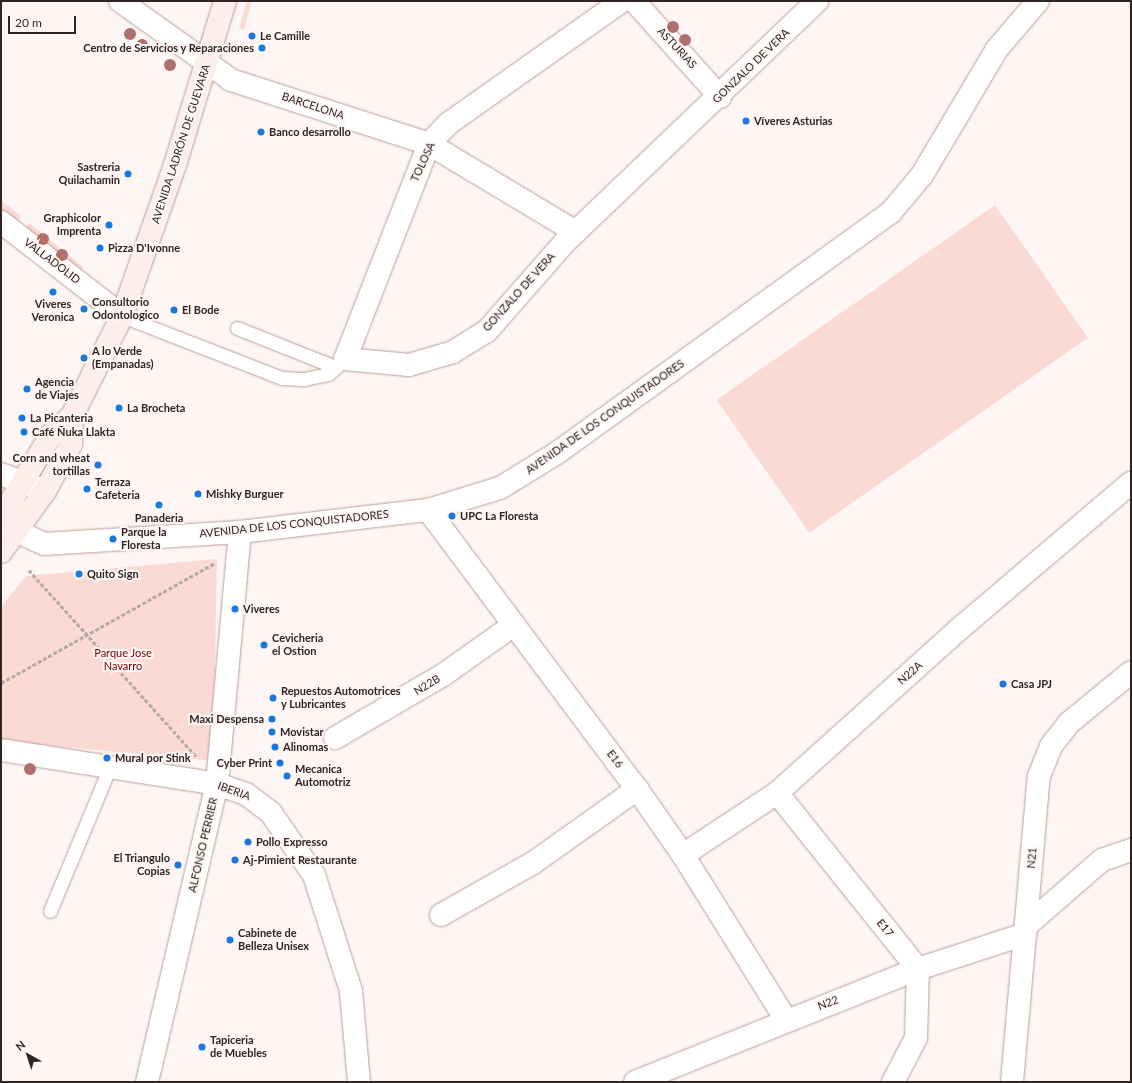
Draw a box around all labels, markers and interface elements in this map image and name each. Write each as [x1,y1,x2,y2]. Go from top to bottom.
scale bar [10,8,78,34]
text: 20 m [15,15,42,30]
street label: ASTURIAS [655,25,699,71]
street label: GONZALO DE VERA [710,26,792,106]
place label: Le Camille [260,29,310,43]
marker: Le Camille [247,31,257,41]
place label: Centro de Servicios y Reparaciones [83,41,254,55]
marker: Centro de Servicios y Reparaciones [257,43,267,53]
street label: AVENIDA LADRÓN DE GUEVARA [149,62,213,226]
street label: BARCELONA [280,90,346,122]
place label: Víveres Asturias [754,114,833,128]
marker: Víveres Asturias [741,116,751,126]
place label: Banco desarrollo [269,125,351,139]
marker: Banco desarrollo [256,127,266,137]
street label: TOLOSA [408,140,438,184]
place label: Sastreria Quilachamin [59,161,120,187]
marker: Sastreria Quilachamin [123,169,133,179]
place label: Graphicolor Imprenta [44,212,101,238]
marker: Graphicolor Imprenta [104,220,114,230]
street label: VALLADOLID [21,235,83,287]
place label: Pizza D'Ivonne [108,241,180,255]
marker: Pizza D'Ivonne [95,243,105,253]
street label: GONZALO DE VERA [480,250,558,334]
marker: Viveres Veronica [48,287,58,297]
place label: Consultorio Odontologico [92,296,159,322]
place label: Viveres Veronica [32,298,74,324]
place label: El Bode [182,303,219,317]
marker: Consultorio Odontologico [79,304,89,314]
marker: El Bode [169,305,179,315]
place label: A lo Verde (Empanadas) [92,345,153,371]
marker: A lo Verde (Empanadas) [79,353,89,363]
street label: AVENIDA DE LOS CONQUISTADORES [523,357,687,477]
place label: Agencia de Viajes [35,376,79,402]
marker: Agencia de Viajes [22,384,32,394]
place label: La Brocheta [127,401,185,415]
marker: La Brocheta [114,403,124,413]
place label: La Picanteria [30,411,93,425]
marker: La Picanteria [17,413,27,423]
place label: Café Ñuka Llakta [32,425,115,439]
marker: Café Ñuka Llakta [19,427,29,437]
place label: Corn and wheat tortillas [12,452,90,478]
marker: Corn and wheat tortillas [93,460,103,470]
place label: Terraza Cafeteria [95,476,140,502]
marker: Terraza Cafeteria [82,484,92,494]
place label: Mishky Burguer [206,487,284,501]
marker: Mishky Burguer [193,489,203,499]
marker: Panaderia [154,500,164,510]
street label: AVENIDA DE LOS CONQUISTADORES [198,507,390,541]
place label: UPC La Floresta [460,509,538,523]
place label: Panaderia [135,511,183,525]
marker: UPC La Floresta [447,511,457,521]
place label: Parque la Floresta [121,526,166,552]
marker: Parque la Floresta [108,534,118,544]
place label: Quito Sign [87,567,139,581]
marker: Quito Sign [74,569,84,579]
place label: Viveres [243,602,280,616]
marker: Viveres [230,604,240,614]
place label: Cevicheria el Ostion [272,632,323,658]
marker: Cevicheria el Ostion [259,640,269,650]
park label: Parque Jose Navarro [94,647,152,673]
street label: N22A [895,659,925,687]
street label: N22B [412,672,442,698]
place label: Casa JPJ [1011,677,1052,691]
marker: Casa JPJ [998,679,1008,689]
place label: Repuestos Automotrices y Lubricantes [281,685,401,711]
marker: Repuestos Automotrices y Lubricantes [268,693,278,703]
place label: Maxi Despensa [189,712,264,726]
marker: Maxi Despensa [267,714,277,724]
place label: Movistar [280,725,324,739]
marker: Movistar [267,727,277,737]
place label: Alinomas [283,740,328,754]
marker: Alinomas [270,742,280,752]
street label: E16 [604,747,626,771]
place label: Mural por Stink [115,751,191,765]
marker: Mural por Stink [102,753,112,763]
place label: Cyber Print [216,756,272,770]
marker: Cyber Print [275,758,285,768]
place label: Mecanica Automotriz [295,763,351,789]
marker: Mecanica Automotriz [282,771,292,781]
street label: IBERIA [216,779,252,803]
street label: ALFONSO PERRIER [186,796,220,894]
place label: Pollo Expresso [256,835,327,849]
marker: Pollo Expresso [243,837,253,847]
street label: N21 [1025,847,1039,869]
place label: El Triangulo Copias [113,852,170,878]
place label: Aj-Pimient Restaurante [243,853,357,867]
marker: Aj-Pimient Restaurante [230,855,240,865]
marker: El Triangulo Copias [173,860,183,870]
street label: E17 [874,916,896,940]
place label: Cabinete de Belleza Unisex [238,927,309,953]
marker: Cabinete de Belleza Unisex [225,935,235,945]
street label: N22 [816,993,840,1013]
place label: Tapiceria de Muebles [210,1034,267,1060]
north arrow [8,1035,48,1075]
text: N [13,1038,28,1053]
marker: Tapiceria de Muebles [197,1042,207,1052]

